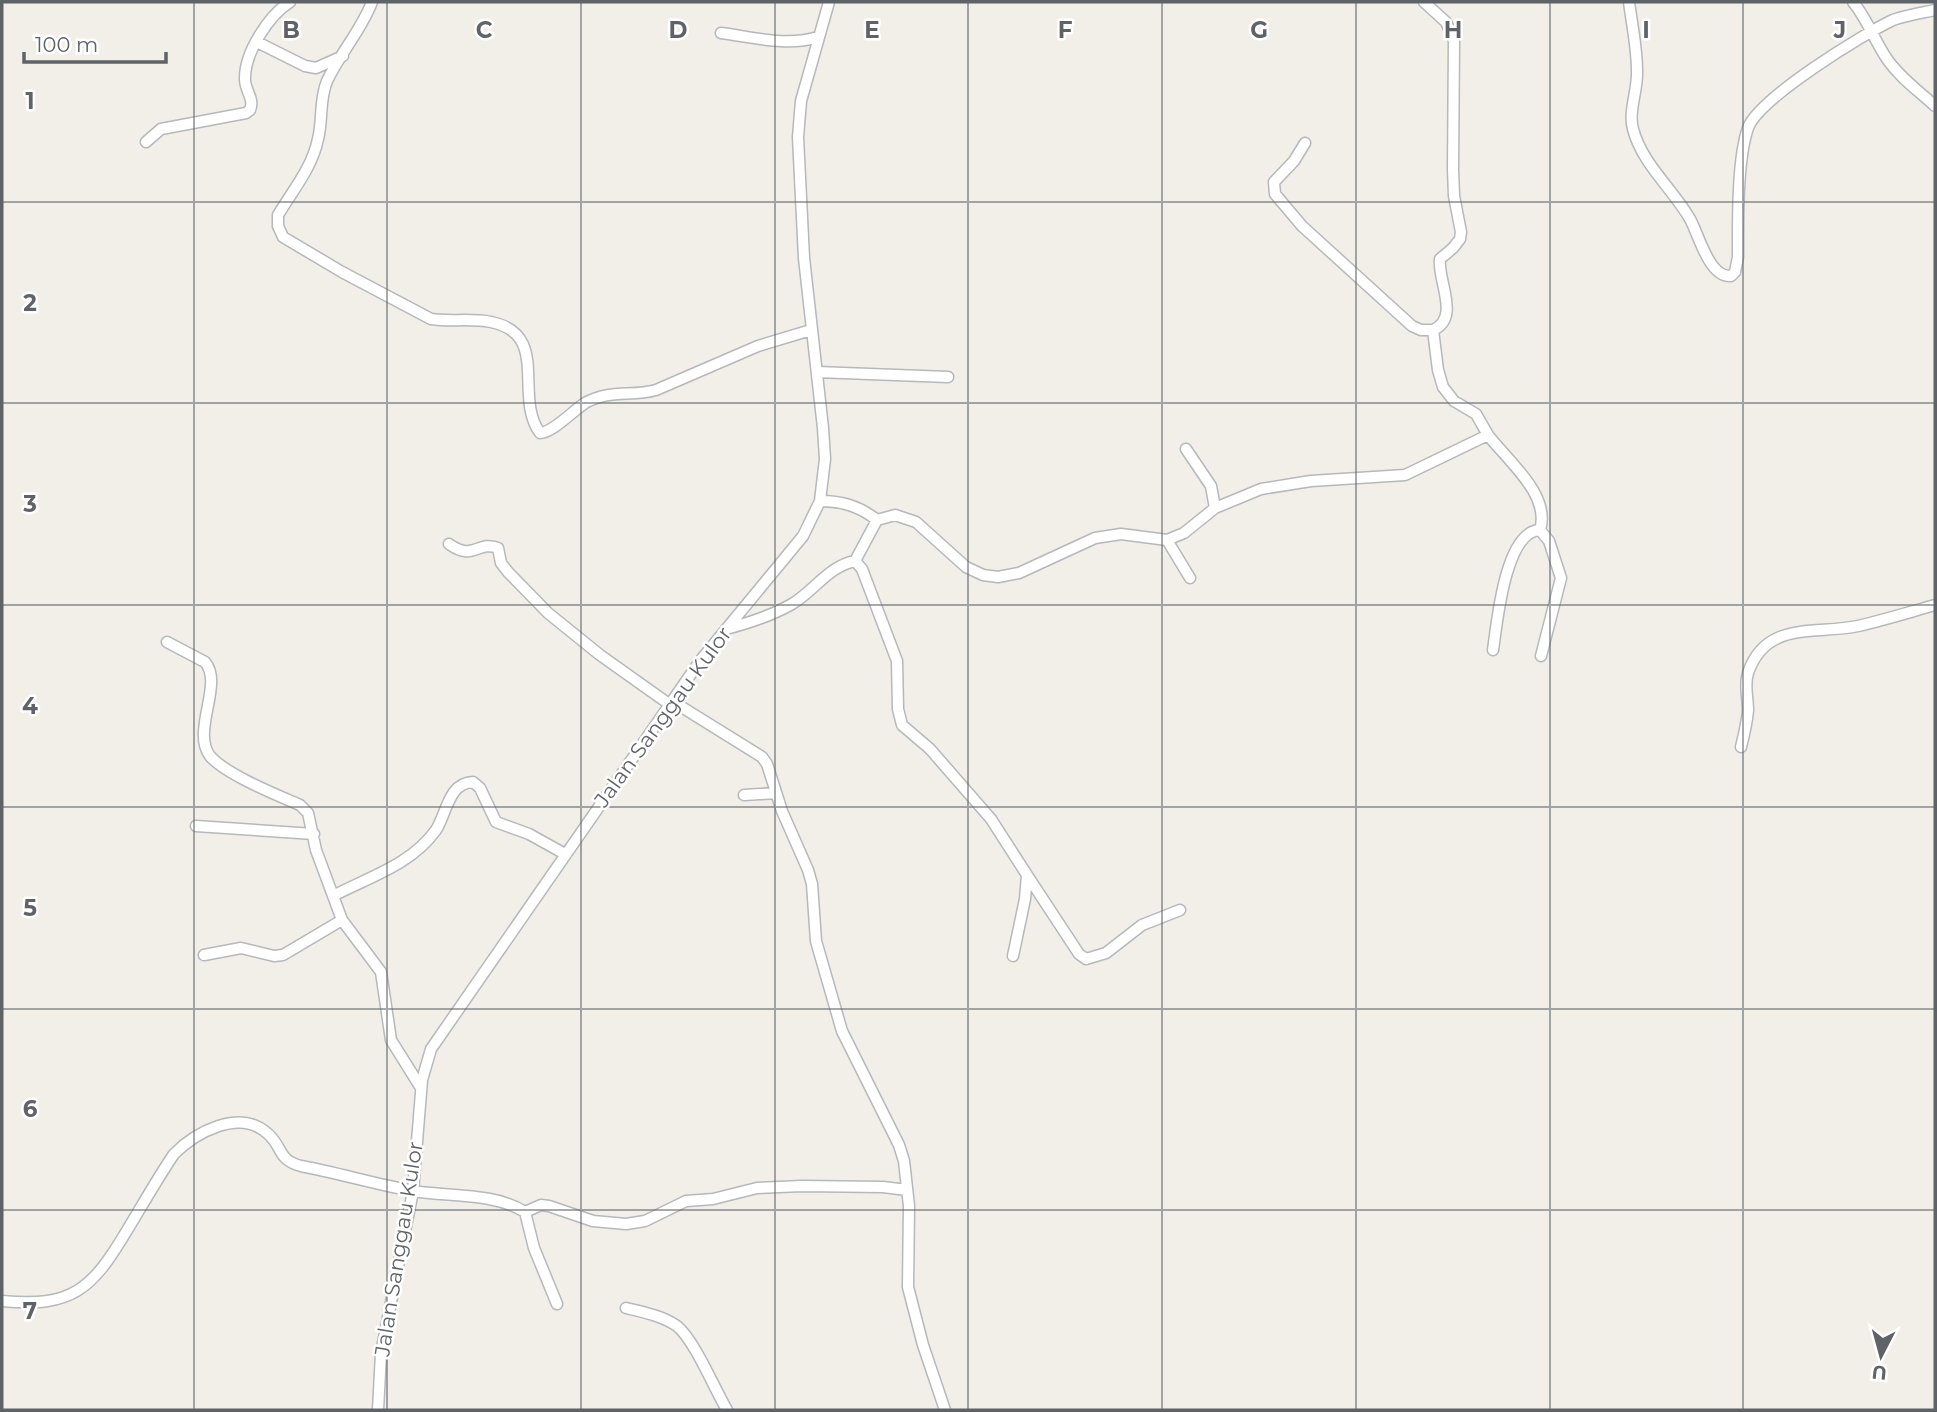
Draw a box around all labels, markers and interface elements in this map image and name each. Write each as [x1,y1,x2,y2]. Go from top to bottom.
text: B [282,16,300,44]
text: C [476,16,493,44]
text: D [669,16,688,44]
text: E [864,16,880,44]
text: F [1058,16,1073,44]
text: G [1250,16,1268,44]
text: H [1444,16,1462,44]
text: I [1642,16,1650,44]
text: J [1833,16,1846,44]
scale bar [24,21,166,65]
text: 100 m [35,32,98,57]
text: 1 [25,87,35,115]
text: 2 [23,289,37,317]
text: 3 [22,490,37,518]
street label: Jalan Sanggau Kulor [588,622,736,813]
text: 4 [22,692,38,720]
text: 5 [23,894,37,922]
text: 6 [23,1095,38,1123]
street label: Jalan Sanggau Kulor [369,1140,428,1359]
text: 7 [23,1297,37,1325]
north arrow [1846,1321,1916,1391]
text: U [1871,1360,1888,1385]

